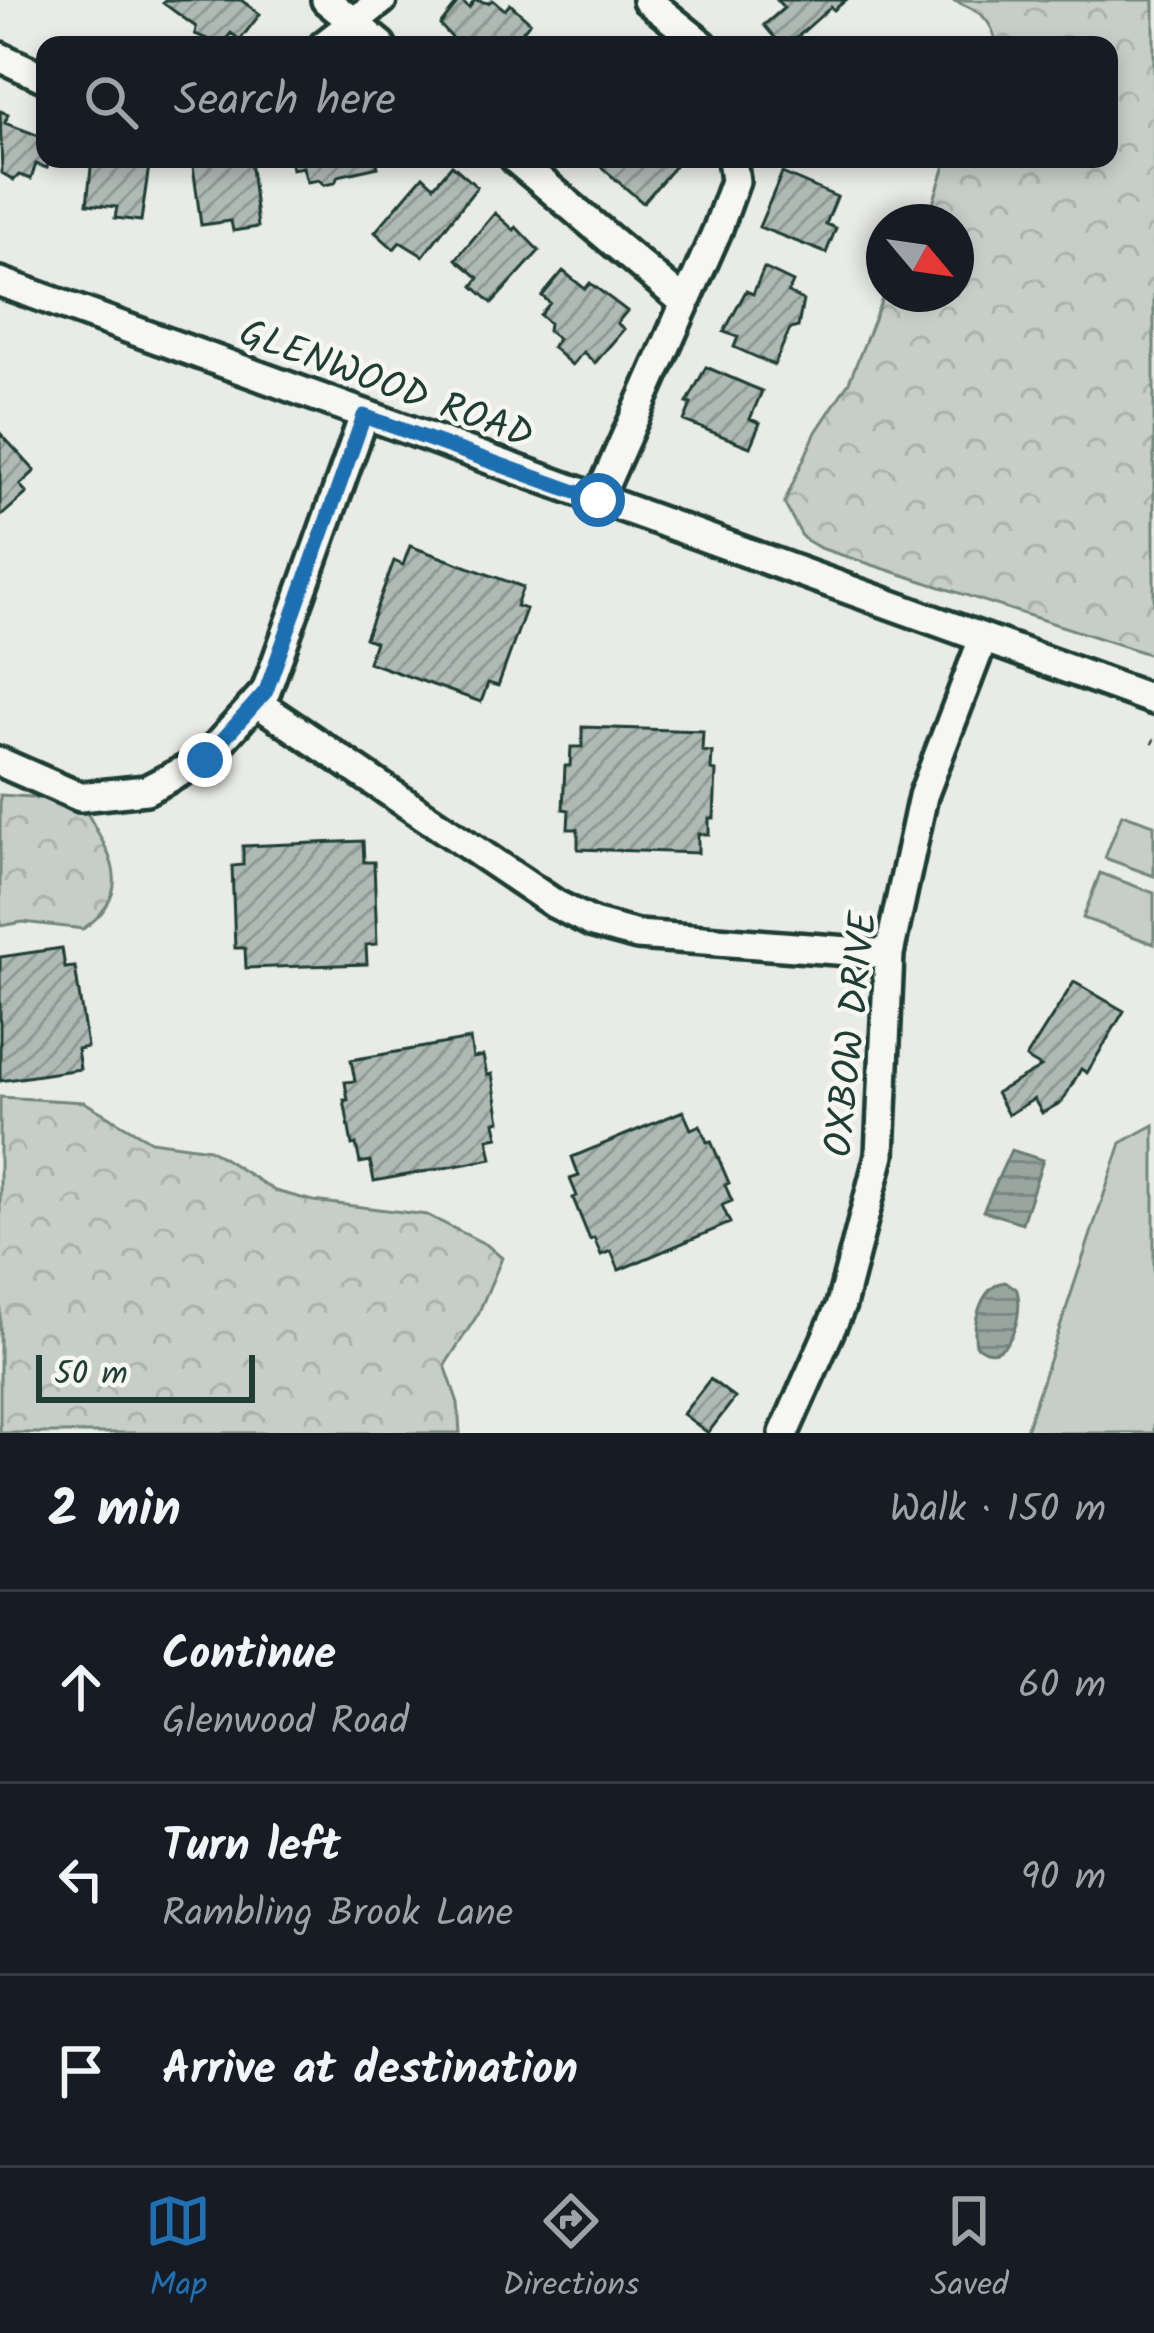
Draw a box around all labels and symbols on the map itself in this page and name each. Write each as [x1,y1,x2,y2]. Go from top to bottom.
north arrow [866,204,974,312]
street label: GLENWOOD ROAD [230,304,541,468]
route start [571,473,625,527]
route end [178,733,232,787]
street label: OXBOW DRIVE [809,907,897,1160]
scale bar [36,1349,255,1402]

